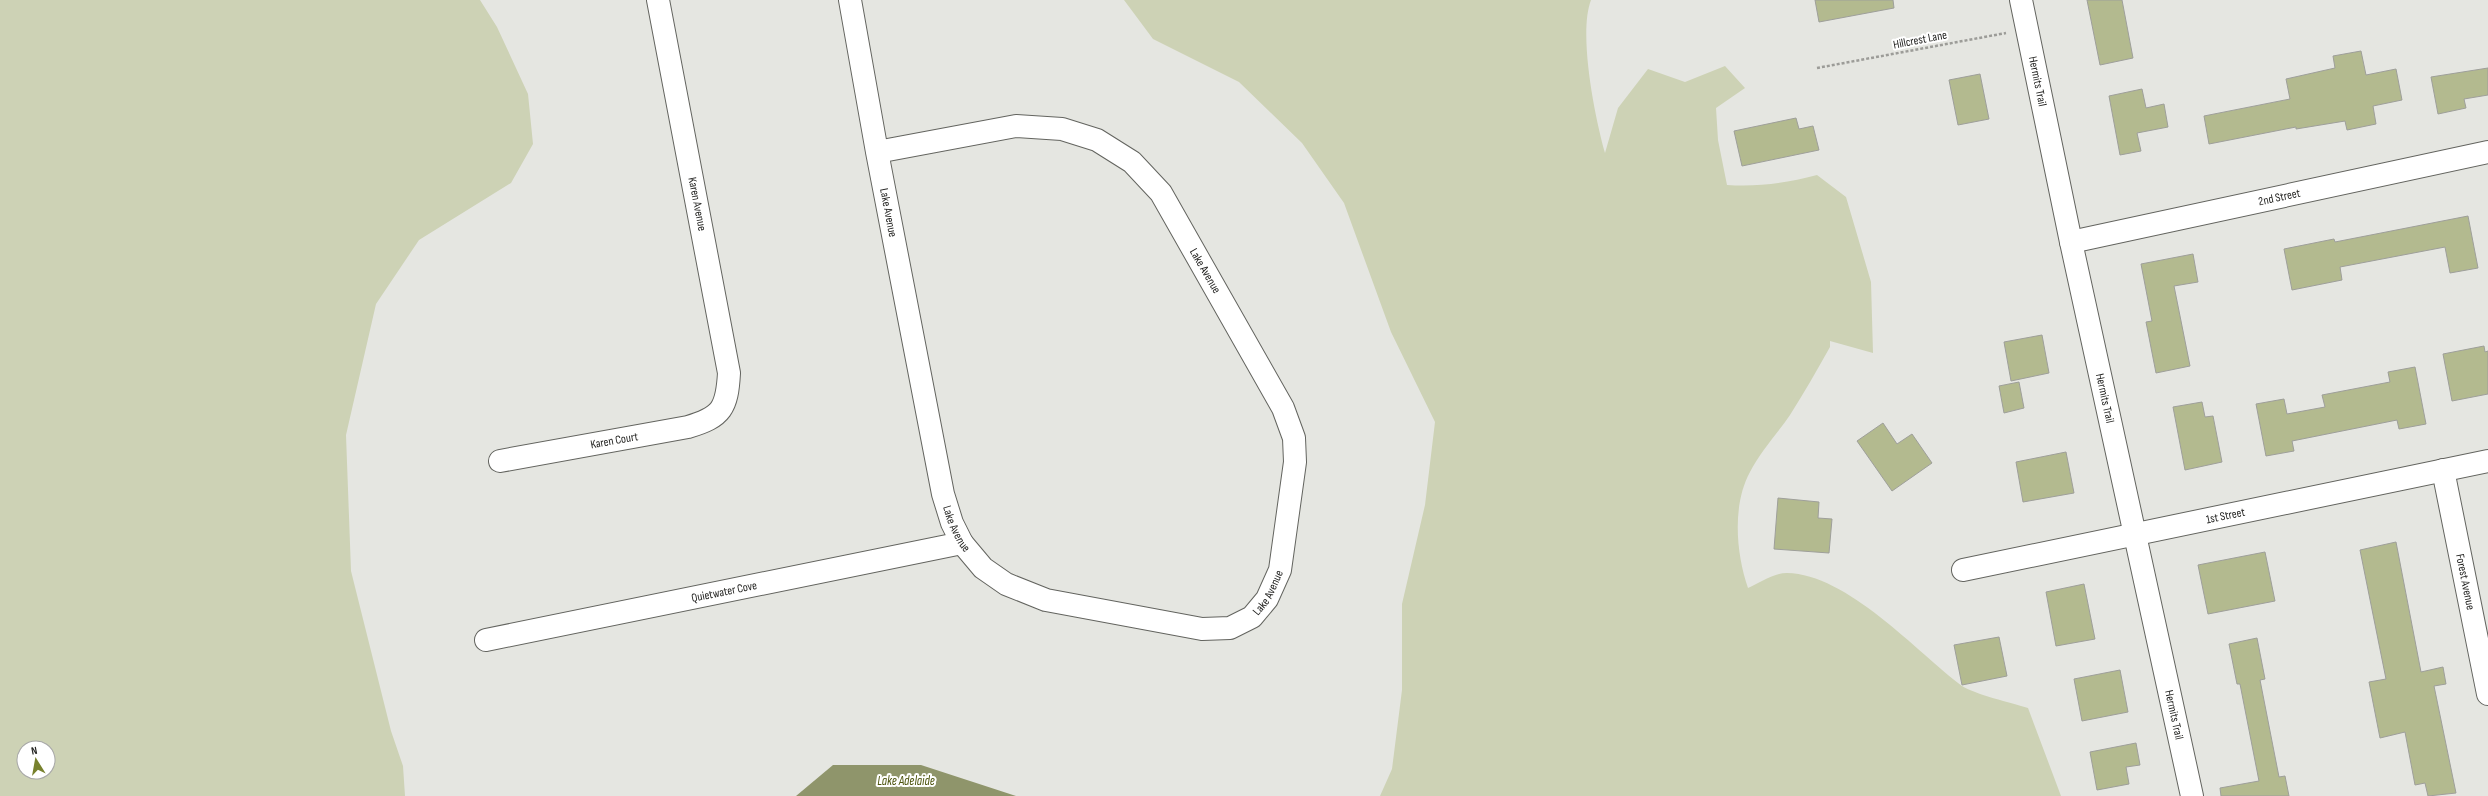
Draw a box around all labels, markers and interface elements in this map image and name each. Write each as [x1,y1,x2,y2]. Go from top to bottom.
street label: Hillcrest Lane [1892,27,1948,53]
street label: Hermits Trail [2025,55,2050,108]
street label: Karen Avenue [684,176,710,232]
street label: 2nd Street [2257,185,2302,209]
street label: Lake Avenue [877,187,901,238]
street label: Lake Avenue [1186,246,1224,296]
street label: Hermits Trail [2092,372,2118,424]
street label: Karen Court [589,429,639,452]
street label: Lake Avenue [940,504,974,555]
street label: 1st Street [2205,504,2247,527]
street label: Forest Avenue [2453,552,2478,611]
street label: Lake Avenue [1249,568,1287,618]
street label: Quietwater Cove [690,577,758,605]
street label: Hermits Trail [2162,688,2187,741]
north arrow [16,740,56,780]
text: N [30,744,38,758]
water label: Lake Adelaide [877,773,935,789]

